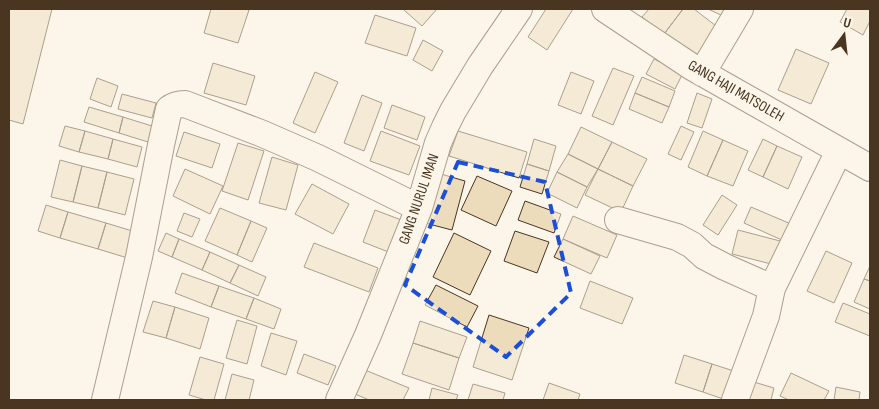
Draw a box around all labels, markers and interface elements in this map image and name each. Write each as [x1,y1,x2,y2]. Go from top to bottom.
north arrow [819,10,869,60]
text: U [842,14,853,32]
street label: GANG HAJI MATSOLEH [684,56,788,126]
street label: GANG NURUL IMAN [395,151,443,247]

